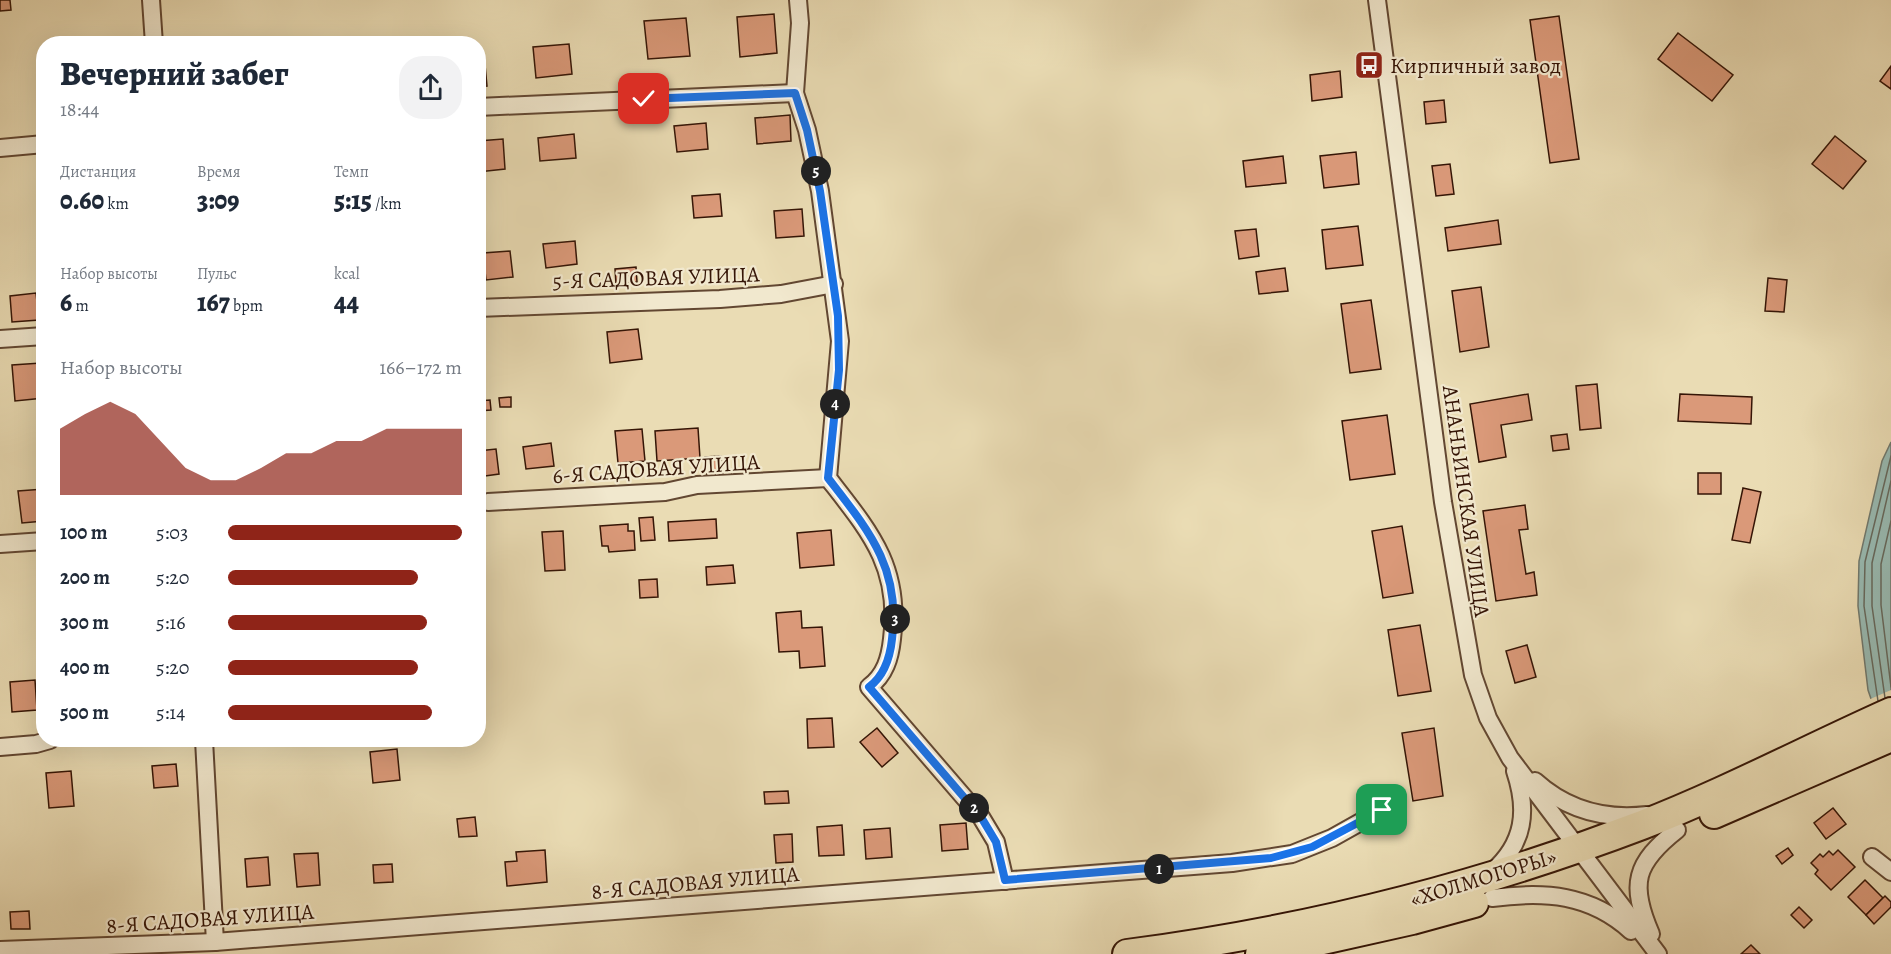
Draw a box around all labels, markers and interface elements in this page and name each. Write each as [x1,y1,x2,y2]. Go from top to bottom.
bus stop icon: Кирпичный завод [1353,49,1385,81]
text: Вечерний забег [60,51,289,96]
place label: Кирпичный завод [1390,51,1561,81]
button: share [399,56,462,119]
pin [618,73,669,124]
icon: check [627,82,660,115]
text: 18:44 [60,96,99,123]
pin: 5 [801,156,831,186]
text: 5 [813,160,819,182]
text: Дистанция [60,161,136,183]
text: Время [197,161,241,183]
text: Темп [334,161,369,183]
text: 0.60 [60,183,104,218]
text: 3:09 [197,183,239,218]
text: 5:15 [334,183,372,218]
text: km [104,193,129,215]
text: /km [372,193,402,215]
street label: 5-Я САДОВАЯ УЛИЦА [552,259,761,297]
text: Набор высоты [60,263,158,285]
text: Пульс [197,263,237,285]
text: kcal [334,263,360,285]
text: 6 [60,285,72,320]
text: 167 [197,285,230,320]
text: 44 [334,285,359,320]
text: m [72,295,89,317]
text: bpm [230,295,263,317]
text: Набор высоты [60,354,183,381]
text: 166–172 m [379,354,462,381]
street label: АНАНЬИНСКАЯ УЛИЦА [1435,383,1497,620]
pin: 4 [820,389,850,419]
text: 4 [831,393,839,415]
street label: 6-Я САДОВАЯ УЛИЦА [551,447,762,491]
text: 100 m [60,519,108,546]
text: 5:03 [156,519,188,546]
text: 200 m [60,564,110,591]
text: 5:20 [156,564,190,591]
pin: 3 [880,604,910,634]
text: 3 [892,608,898,630]
text: 300 m [60,609,109,636]
text: 5:16 [156,609,185,636]
text: 400 m [60,654,110,681]
text: 5:20 [156,654,190,681]
text: 500 m [60,699,109,726]
text: 5:14 [156,699,185,726]
pin [1356,784,1407,835]
pin: 2 [959,793,989,823]
icon: arrive [1365,793,1398,826]
text: 2 [970,797,978,819]
street label: «ХОЛМОГОРЫ» [1406,841,1560,914]
pin: 1 [1144,854,1174,884]
text: 1 [1156,858,1162,880]
street label: 8-Я САДОВАЯ УЛИЦА [590,859,801,907]
street label: 8-Я САДОВАЯ УЛИЦА [105,897,316,941]

